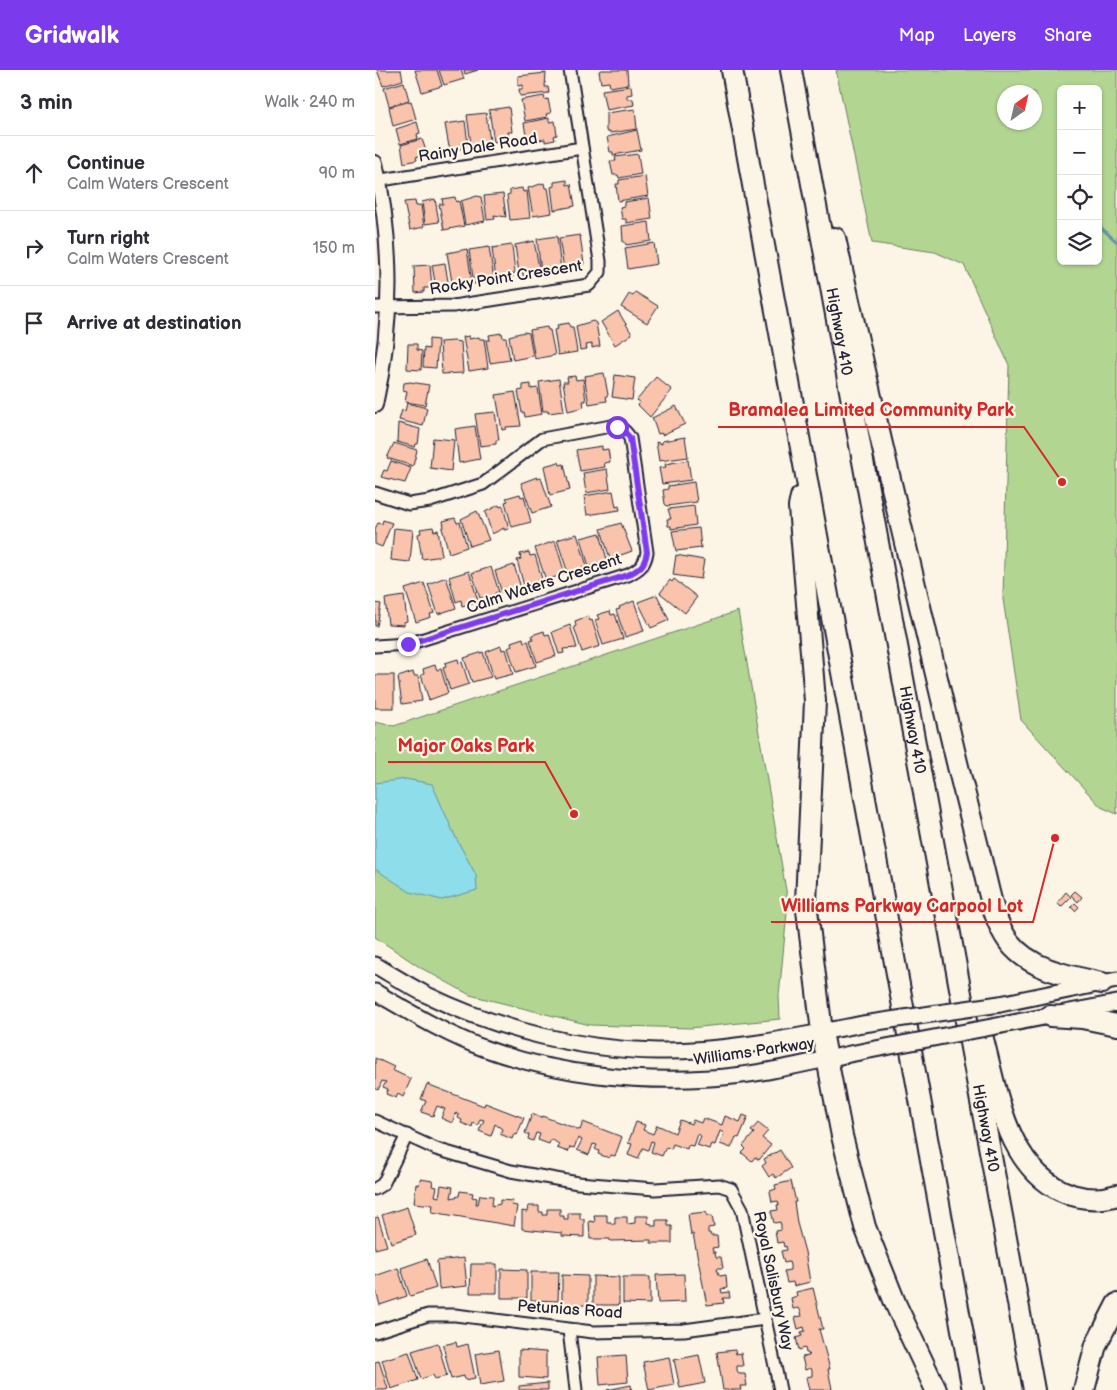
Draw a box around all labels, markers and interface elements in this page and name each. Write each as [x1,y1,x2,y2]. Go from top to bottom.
text: Gridwalk [25,21,119,50]
text: Map [899,25,935,46]
text: Layers [963,25,1016,46]
text: Share [1044,25,1092,46]
north arrow [997,85,1042,130]
map controls [1057,85,1102,265]
button: + [1057,85,1102,130]
text: 3 min [20,90,73,115]
text: Walk · 240 m [265,93,355,112]
street label: Rainy Dale Road [417,129,539,167]
button: − [1057,130,1102,175]
text: Continue [67,152,145,175]
icon: ahead [20,159,48,187]
text: 90 m [319,164,355,183]
text: Calm Waters Crescent [67,175,229,194]
button: locate [1057,175,1102,220]
button: layers [1057,220,1102,265]
text: Turn right [67,227,150,250]
icon: right [20,234,48,262]
text: 150 m [313,239,355,258]
text: Calm Waters Crescent [67,250,229,269]
street label: Rocky Point Crescent [428,257,584,299]
street label: Highway 410 [822,286,857,377]
icon: arrive [20,309,48,337]
text: Arrive at destination [67,312,242,335]
callout: Bramalea Limited Community Park [718,394,1024,427]
text: Bramalea Limited Community Park [728,400,1014,421]
route start [606,416,629,439]
street label: Calm Waters Crescent [464,550,624,618]
route end [397,633,420,656]
street label: Highway 410 [895,684,930,775]
callout: Major Oaks Park [388,729,545,762]
text: Major Oaks Park [397,736,535,757]
callout: Williams Parkway Carpool Lot [771,889,1033,922]
text: Williams Parkway Carpool Lot [781,896,1023,917]
street label: Williams Parkway [692,1034,816,1070]
street label: Highway 410 [968,1083,1003,1174]
street label: Royal Salisbury Way [749,1210,797,1353]
street label: Petunias Road [517,1297,623,1323]

